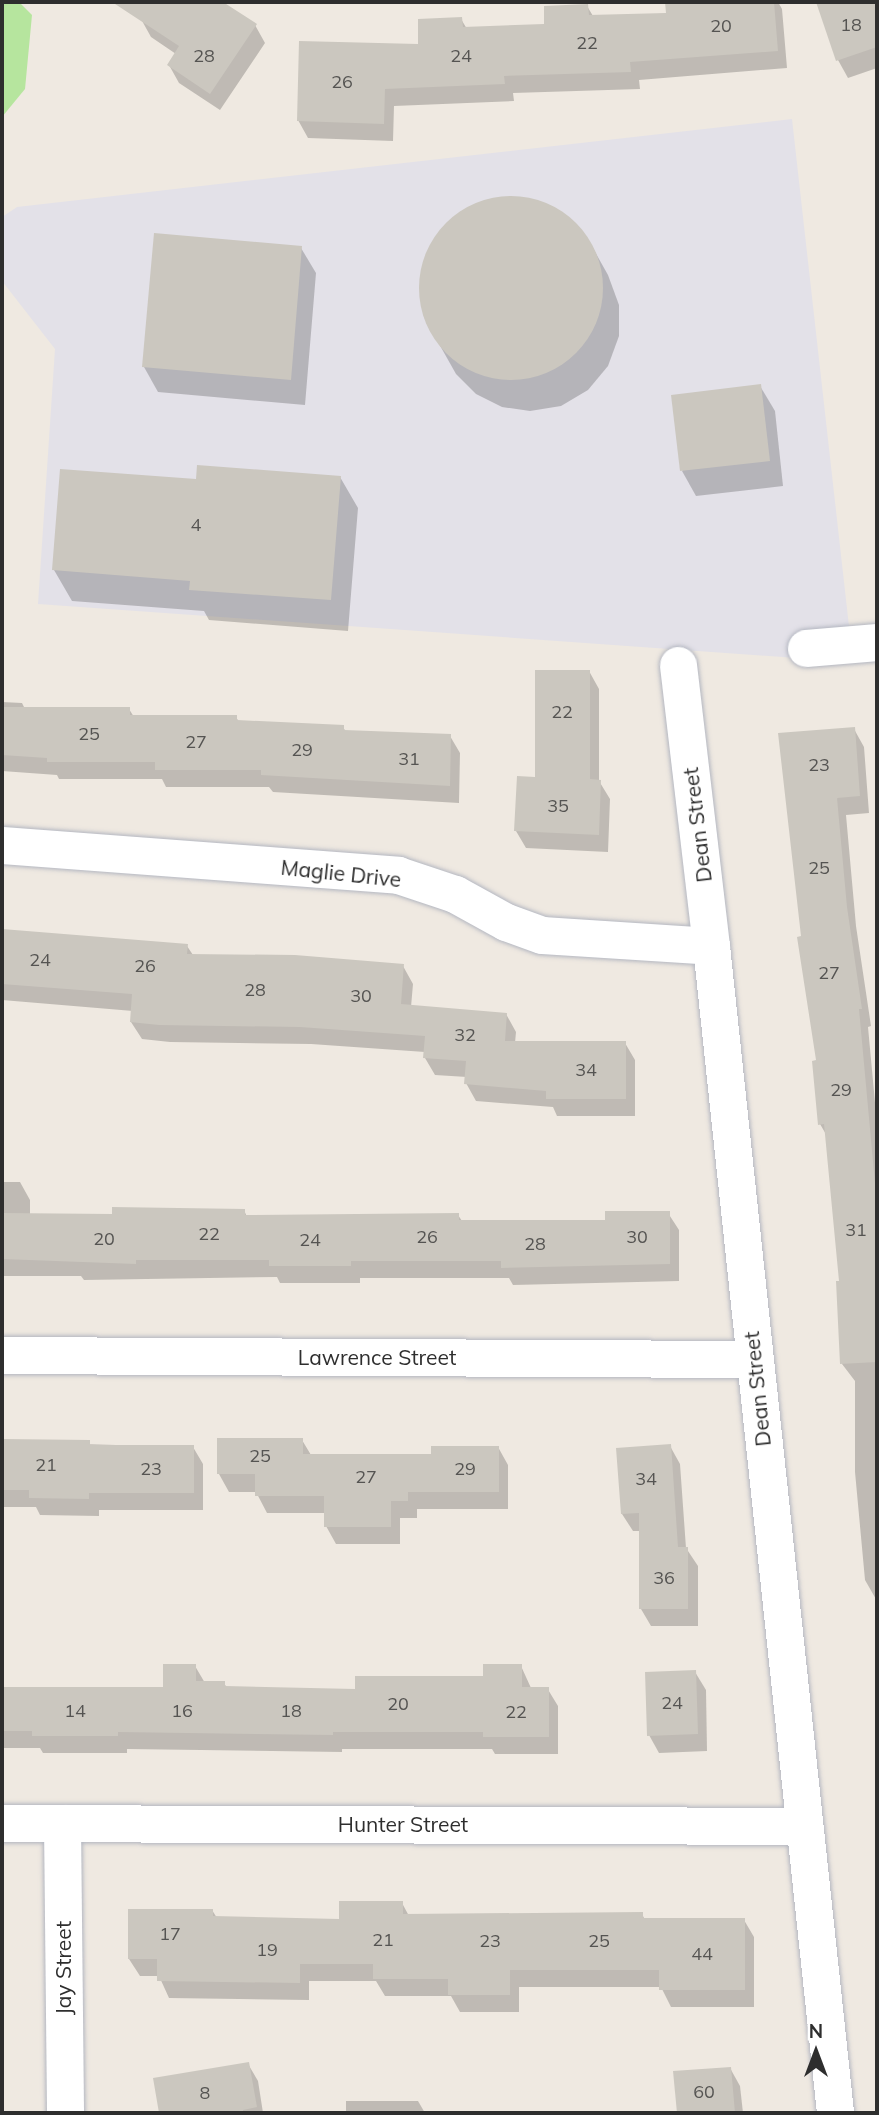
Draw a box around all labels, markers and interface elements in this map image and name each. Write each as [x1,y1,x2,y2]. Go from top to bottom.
house number: 18 [840,14,862,36]
house number: 20 [710,15,732,37]
house number: 22 [576,32,598,54]
house number: 28 [193,45,215,67]
house number: 24 [450,45,472,67]
house number: 26 [331,71,353,93]
house number: 4 [191,514,201,536]
house number: 22 [551,701,573,723]
house number: 25 [78,723,100,745]
house number: 27 [185,731,207,753]
house number: 29 [291,739,313,761]
house number: 31 [398,748,420,770]
house number: 23 [808,754,830,776]
street label: Dean Street [677,766,717,884]
house number: 35 [547,795,569,817]
street label: Maglie Drive [280,854,402,892]
house number: 25 [808,857,830,879]
house number: 24 [29,949,51,971]
house number: 26 [134,955,156,977]
house number: 27 [818,962,840,984]
house number: 28 [244,979,266,1001]
house number: 30 [350,985,372,1007]
house number: 32 [454,1024,476,1046]
house number: 34 [575,1059,597,1081]
house number: 29 [830,1079,852,1101]
house number: 31 [845,1219,867,1241]
house number: 22 [198,1223,220,1245]
house number: 26 [416,1226,438,1248]
house number: 30 [626,1226,648,1248]
house number: 20 [93,1228,115,1250]
house number: 24 [299,1229,321,1251]
house number: 28 [524,1233,546,1255]
street label: Dean Street [738,1330,776,1448]
street label: Lawrence Street [298,1344,456,1370]
house number: 25 [249,1445,271,1467]
house number: 21 [35,1454,57,1476]
house number: 23 [140,1458,162,1480]
house number: 29 [454,1458,476,1480]
house number: 27 [355,1466,377,1488]
house number: 34 [635,1468,657,1490]
house number: 36 [653,1567,675,1589]
house number: 24 [661,1692,683,1714]
house number: 20 [387,1693,409,1715]
house number: 14 [64,1700,86,1722]
house number: 16 [171,1700,193,1722]
house number: 18 [280,1700,302,1722]
house number: 22 [505,1701,527,1723]
street label: Hunter Street [338,1811,468,1837]
street label: Jay Street [50,1921,76,2015]
house number: 17 [159,1923,181,1945]
house number: 21 [372,1929,394,1951]
house number: 23 [479,1930,501,1952]
house number: 25 [588,1930,610,1952]
house number: 19 [256,1939,278,1961]
house number: 44 [691,1943,713,1965]
north arrow [781,2017,851,2087]
text: N [809,2019,823,2043]
house number: 60 [693,2081,715,2103]
house number: 8 [200,2082,210,2104]

